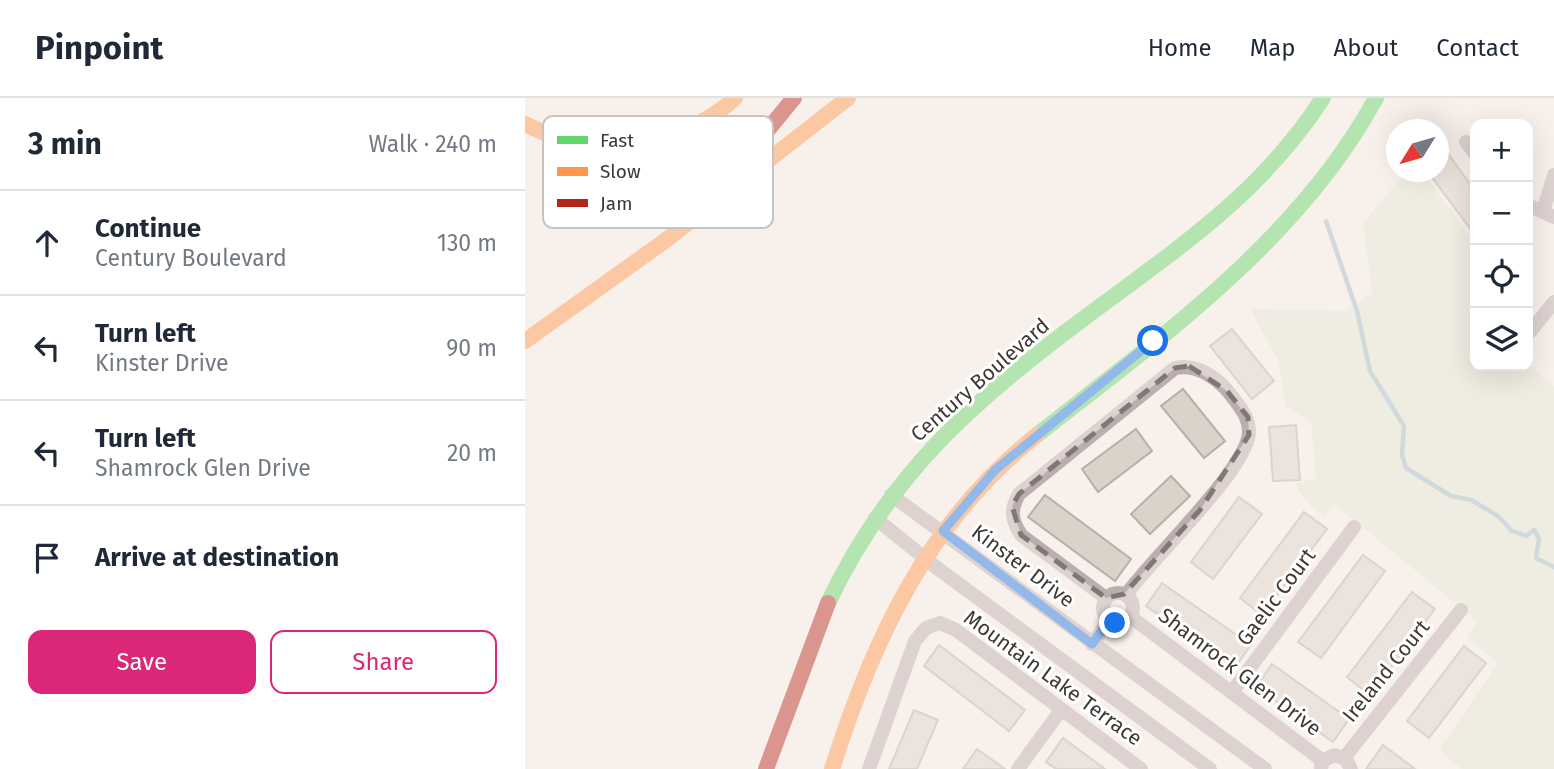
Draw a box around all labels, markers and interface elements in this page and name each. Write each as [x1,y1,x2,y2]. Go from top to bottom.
text: Pinpoint [35,28,163,68]
text: Home [1148,34,1212,62]
text: Map [1250,34,1296,62]
text: About [1334,34,1398,62]
text: Contact [1436,34,1519,62]
legend [543,116,773,228]
north arrow [1386,119,1449,182]
map controls [1470,119,1533,371]
button: + [1470,119,1533,182]
text: 3 min [28,126,102,162]
text: Fast [600,129,634,152]
text: Walk · 240 m [369,130,497,158]
text: Slow [600,160,641,183]
button: − [1470,182,1533,245]
text: Jam [600,192,632,215]
text: Continue [95,213,201,244]
icon: ahead [28,224,66,262]
text: 130 m [437,229,497,257]
text: Century Boulevard [95,244,287,272]
button: locate [1470,245,1533,308]
button: layers [1470,308,1533,371]
street label: Century Boulevard [905,313,1055,447]
text: Turn left [95,318,196,349]
route start [1137,325,1168,356]
icon: left [28,329,66,367]
text: 90 m [446,334,497,362]
text: Kinster Drive [95,349,229,377]
text: Turn left [95,423,196,454]
icon: left [28,434,66,472]
text: 20 m [447,439,497,467]
text: Shamrock Glen Drive [95,454,311,482]
street label: Kinster Drive [966,519,1080,613]
icon: arrive [28,539,66,577]
text: Arrive at destination [95,542,339,573]
street label: Gaelic Court [1231,543,1321,651]
street label: Shamrock Glen Drive [1153,602,1327,742]
street label: Mountain Lake Terrace [959,605,1147,751]
route end [1099,607,1130,638]
street label: Ireland Court [1337,614,1436,728]
button: Save [28,630,256,694]
button: Share [270,630,497,694]

